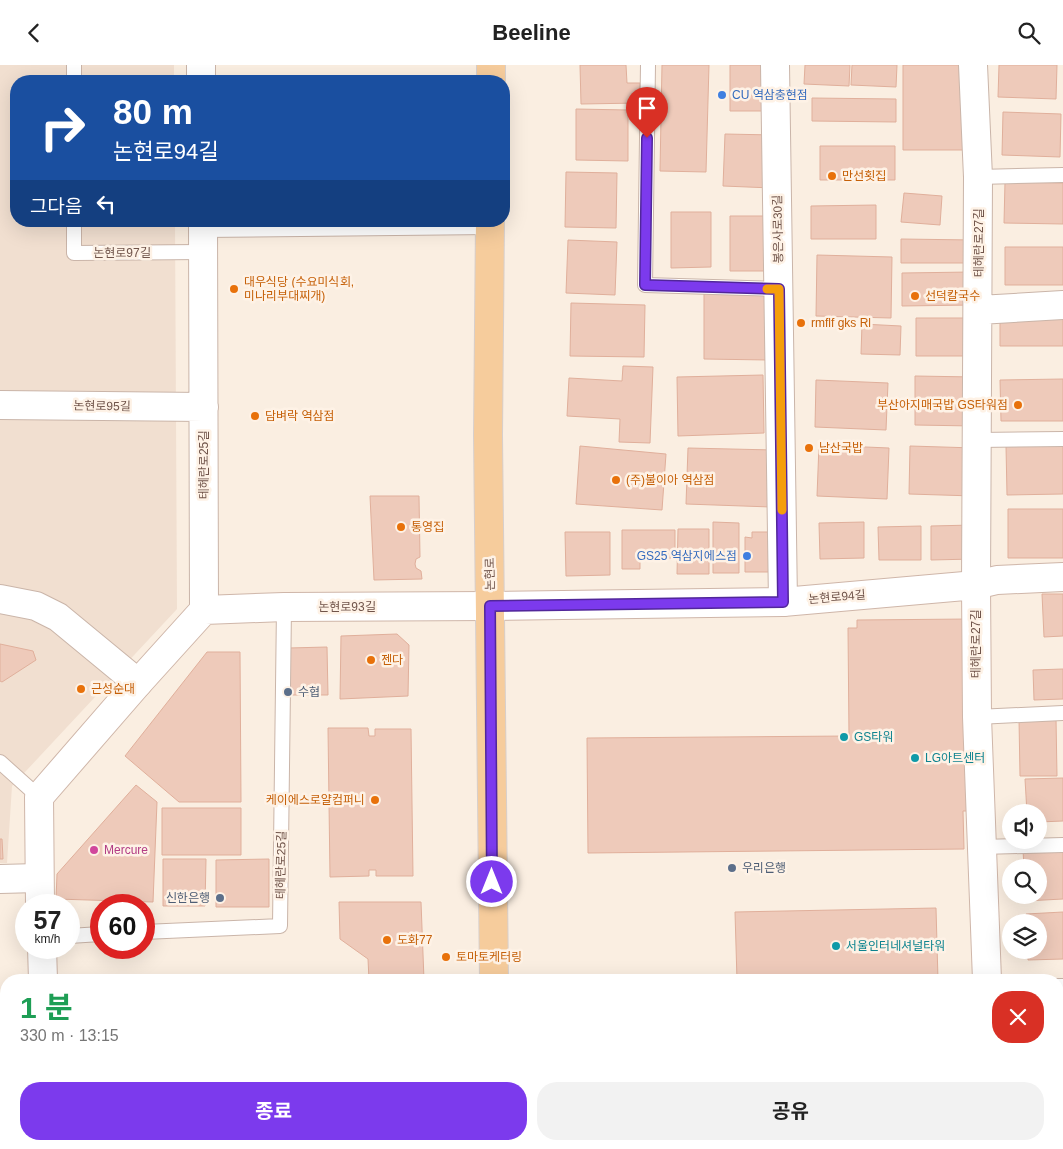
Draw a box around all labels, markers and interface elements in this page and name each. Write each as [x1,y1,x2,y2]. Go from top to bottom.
icon: back [20,19,48,47]
icon: search [1015,19,1043,47]
text: Beeline [492,20,571,45]
pin [626,87,668,138]
place label: CU 역삼충현점 [732,88,808,102]
marker: CU 역삼충현점 [716,89,728,101]
text: 80 m [113,92,193,131]
icon: arrive [633,94,661,122]
icon: right [30,95,95,160]
text: 논현로94길 [113,139,218,164]
place label: 만선횟집 [842,169,886,183]
marker: 만선횟집 [826,170,838,182]
icon: left [92,190,120,218]
street label: 봉은사로30길 [770,195,786,263]
text: 그다음 [30,196,82,217]
street label: 테헤란로27길 [972,209,986,277]
street label: 논현로97길 [93,246,151,260]
place label: 대우식당 (수요미식회, 미나리부대찌개) [244,275,354,303]
marker: 대우식당 (수요미식회, 미나리부대찌개) [228,283,240,295]
place label: 선덕칼국수 [925,289,980,303]
marker: 선덕칼국수 [909,290,921,302]
place label: rmflf gks Rl [811,316,871,330]
marker: rmflf gks Rl [795,317,807,329]
street label: 논현로95길 [73,398,131,414]
place label: 부산아지매국밥 GS타워점 [877,398,1008,412]
marker: 부산아지매국밥 GS타워점 [1012,399,1024,411]
place label: 담벼락 역삼점 [265,409,335,423]
marker: 담벼락 역삼점 [249,410,261,422]
street label: 테헤란로25길 [197,431,211,499]
place label: 남산국밥 [819,441,863,455]
marker: 남산국밥 [803,442,815,454]
place label: (주)불이아 역삼점 [626,473,715,487]
marker: (주)불이아 역삼점 [610,474,622,486]
place label: 통영집 [411,520,444,534]
marker: 통영집 [395,521,407,533]
place label: GS25 역삼지에스점 [637,549,737,563]
marker: GS25 역삼지에스점 [741,550,753,562]
street label: 논현로 [483,557,497,591]
street label: 논현로94길 [808,588,866,606]
street label: 논현로93길 [318,600,376,614]
street label: 테헤란로27길 [969,610,983,678]
place label: 젠다 [381,653,403,667]
marker: 젠다 [365,654,377,666]
place label: 근성순대 [91,682,135,696]
marker: 근성순대 [75,683,87,695]
place label: 수협 [298,685,320,699]
marker: 수협 [282,686,294,698]
place label: GS타워 [854,730,893,744]
marker: GS타워 [838,731,850,743]
place label: LG아트센터 [925,751,985,765]
marker: LG아트센터 [909,752,921,764]
place label: 케이에스로얄컴퍼니 [266,793,365,807]
marker: 케이에스로얄컴퍼니 [369,794,381,806]
map controls [1002,804,1047,959]
button: sound [1002,804,1047,849]
street label: 테헤란로25길 [273,831,289,899]
place label: Mercure [104,843,148,857]
marker: Mercure [88,844,100,856]
position arrow [465,855,517,907]
button: search [1002,859,1047,904]
place label: 우리은행 [742,861,786,875]
marker: 우리은행 [726,862,738,874]
place label: 신한은행 [166,891,210,905]
marker: 신한은행 [214,892,226,904]
speed limit sign: 60 [90,894,155,959]
text: 57 [34,906,61,934]
button: layers [1002,914,1047,959]
text: km/h [34,932,61,946]
place label: 도화77 [397,933,433,947]
marker: 도화77 [381,934,393,946]
place label: 서울인터네셔널타워 [846,939,945,953]
marker: 서울인터네셔널타워 [830,940,842,952]
place label: 토마토케터링 [456,950,522,964]
marker: 토마토케터링 [440,951,452,963]
text: 1 분 [20,991,73,1024]
button: close [992,991,1044,1043]
text: 330 m · 13:15 [20,1027,119,1044]
button: 종료 [20,1082,527,1140]
button: 공유 [537,1082,1044,1140]

